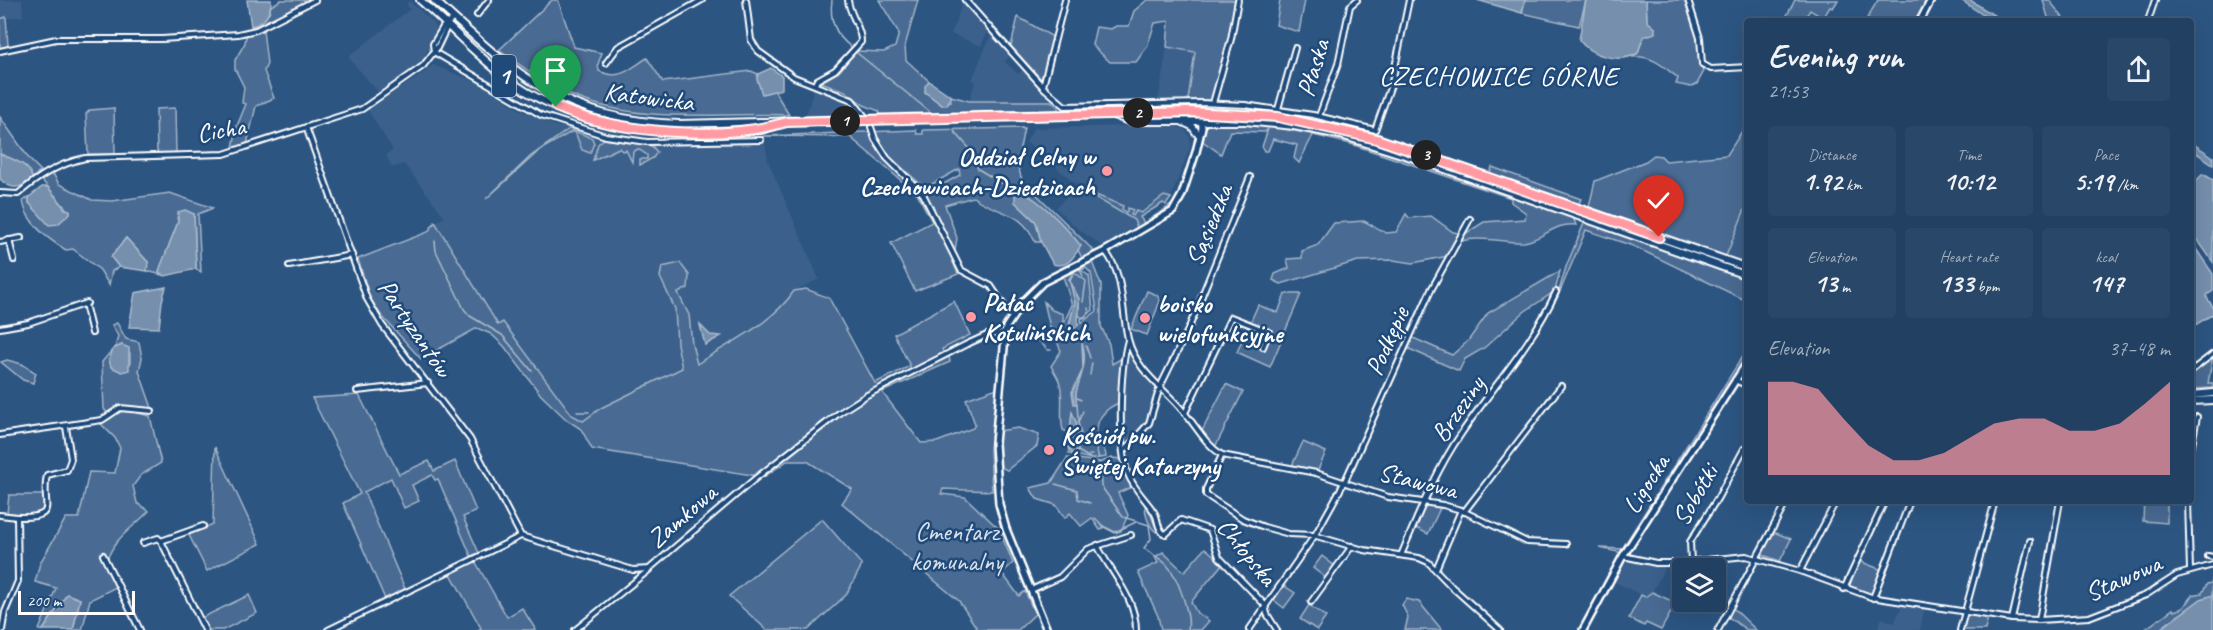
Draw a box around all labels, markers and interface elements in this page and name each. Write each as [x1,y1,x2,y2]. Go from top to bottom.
street label: Płaska [1289,34,1338,101]
text: Evening run [1768,35,1903,77]
button: share [2107,38,2170,101]
pin [530,45,581,107]
icon: arrive [539,54,572,87]
road number: 1 [492,55,516,97]
district label: CZECHOWICE GÓRNE [1379,59,1621,93]
street label: Katowicka [602,75,697,119]
text: 21:53 [1768,79,1808,104]
pin: 2 [1123,98,1153,128]
text: 2 [1134,103,1142,123]
pin: 1 [830,106,860,136]
street label: Cicha [194,109,249,150]
text: 1 [841,111,849,131]
place label: Oddział Celny w Czechowicach-Dziedzicach [860,140,1098,203]
pin: 3 [1411,140,1441,170]
text: 3 [1422,145,1430,165]
text: Distance [1808,145,1856,165]
text: Time [1957,145,1981,165]
text: Pace [2094,145,2118,165]
marker: Oddział Celny w Czechowicach-Dziedzicach [1100,164,1114,178]
text: 1.92 [1802,165,1842,198]
text: 10:12 [1943,165,1995,198]
text: 5:19 [2074,165,2113,198]
pin [1633,175,1684,237]
text: km [1842,175,1862,195]
text: /km [2113,175,2138,195]
street label: Sąsiedzka [1178,177,1241,270]
icon: check [1642,184,1675,217]
text: Elevation [1807,247,1857,267]
text: Heart rate [1940,247,1998,267]
text: kcal [2095,247,2117,267]
text: 13 [1814,267,1837,300]
text: 133 [1939,267,1974,300]
text: 147 [2089,267,2124,300]
street label: Partyzantów [370,273,461,385]
text: m [1837,277,1850,297]
text: bpm [1974,277,1999,297]
place label: Pałac Kotulińskich [983,286,1092,349]
place label: boisko wielofunkcyjne [1157,287,1285,350]
street label: Podkępie [1357,300,1417,380]
marker: Pałac Kotulińskich [964,310,978,324]
marker: boisko wielofunkcyjne [1138,311,1152,325]
text: Elevation [1768,336,1830,361]
text: 37–48 m [2109,336,2170,361]
street label: Brzeziny [1424,368,1494,448]
place label: Kościół pw. Świętej Katarzyny [1061,419,1222,482]
marker: Kościół pw. Świętej Katarzyny [1042,443,1056,457]
street label: Ligocka [1615,446,1678,520]
street label: Stawowa [1375,455,1463,507]
street label: Sobótki [1664,456,1727,531]
street label: Zamkowa [640,475,725,555]
street label: Chłopska [1210,511,1285,594]
park label: Cmentarz komunalny [911,515,1005,578]
street label: Stawowa [2080,546,2168,609]
map controls [1672,558,1726,612]
button: layers [1672,558,1726,612]
scale bar [18,588,135,616]
text: 200 m [27,591,61,611]

